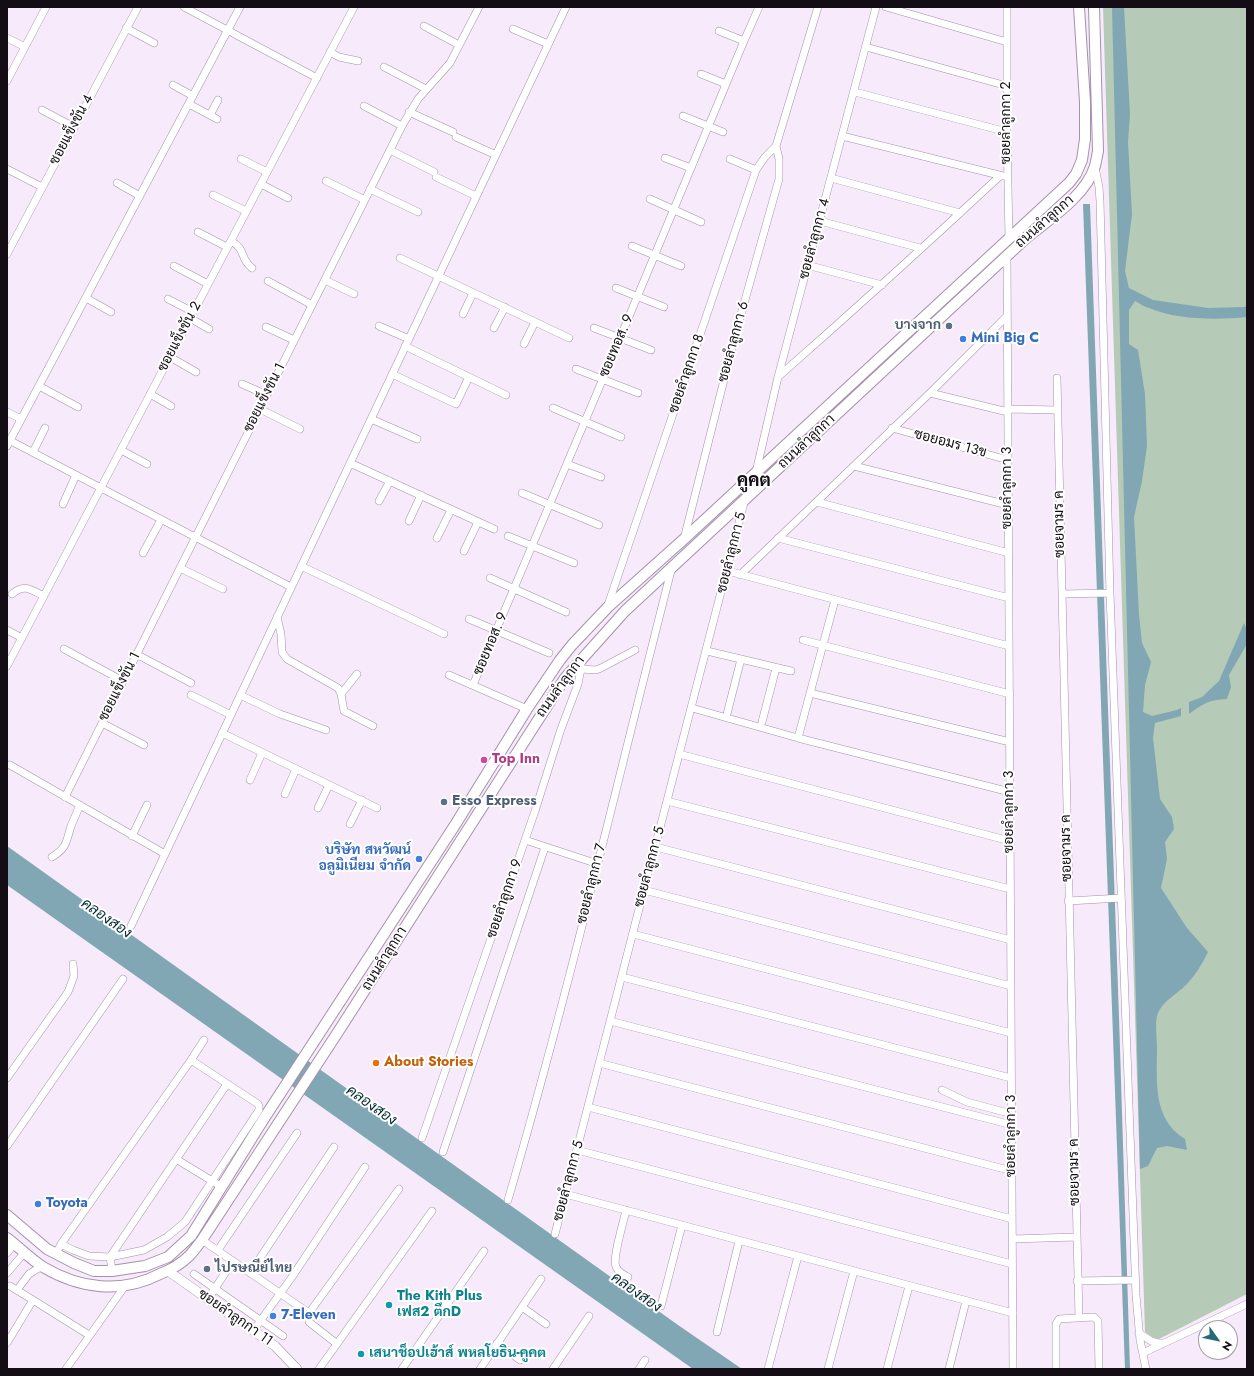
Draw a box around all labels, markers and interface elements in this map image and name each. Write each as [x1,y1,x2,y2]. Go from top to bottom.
street label: ซอยลำลูกกา 2 [999,82,1015,164]
street label: ซอยแข็งขัน 4 [46,92,98,168]
street label: ถนนลำลูกกา [1012,192,1078,252]
street label: ซอยลำลูกกา 4 [796,197,834,281]
street label: ซอยแข็งขัน 2 [155,299,205,375]
street label: ซอยลำลูกกา 6 [715,300,753,384]
street label: ซอยทอส. 9 [596,312,638,380]
place label: บางจาก [895,318,941,334]
marker: บางจาก [944,321,954,331]
place label: Mini Big C [971,331,1039,347]
street label: ซอยลำลูกกา 8 [666,332,708,416]
marker: Mini Big C [958,334,968,344]
street label: ซอยแข็งขัน 1 [240,361,290,435]
street label: ถนนลำลูกกา [775,411,839,473]
street label: ซอยอมร 13ข [912,426,988,462]
street label: ซอยลำลูกกา 3 [1000,447,1016,529]
district label: คูคต [737,471,771,493]
street label: ซอยจามร ค [1051,490,1069,558]
street label: ซอยลำลูกกา 5 [714,511,750,595]
street label: ซอยทอส. 9 [470,610,512,678]
street label: ซอยแข็งขัน 1 [95,650,145,724]
street label: ถนนลำลูกกา [533,653,589,721]
place label: Top Inn [492,752,540,768]
marker: Top Inn [479,755,489,765]
street label: ซอยลำลูกกา 3 [1002,771,1018,853]
place label: Esso Express [452,794,537,810]
marker: Esso Express [439,797,449,807]
street label: ซอยจามร ค [1058,814,1076,882]
street label: ซอยลำลูกกา 5 [631,825,669,909]
street label: ซอยลำลูกกา 7 [574,842,610,926]
place label: บริษัท สหวัฒน์ อลูมิเนียม จำกัด [318,843,411,876]
marker: บริษัท สหวัฒน์ อลูมิเนียม จำกัด [414,854,424,864]
street label: ซอยลำลูกกา 9 [484,857,526,941]
water label: คลองสอง [77,895,135,943]
street label: ถนนลำลูกกา [359,924,411,994]
place label: About Stories [384,1055,473,1071]
marker: About Stories [371,1058,381,1068]
water label: คลองสอง [342,1082,400,1130]
street label: ซอยลำลูกกา 3 [1004,1095,1020,1177]
street label: ซอยจามร ค [1066,1138,1084,1206]
street label: ซอยลำลูกกา 5 [550,1139,588,1223]
place label: Toyota [46,1196,88,1212]
marker: Toyota [33,1199,43,1209]
place label: ไปรษณีย์ไทย [215,1261,292,1277]
marker: ไปรษณีย์ไทย [202,1264,212,1274]
water label: คลองสอง [607,1269,665,1317]
street label: ซอยลำลูกกา 11 [194,1286,276,1350]
place label: The Kith Plus เฟส2 ตึกD [397,1289,482,1322]
marker: The Kith Plus เฟส2 ตึกD [384,1300,394,1310]
place label: 7-Eleven [281,1308,336,1324]
marker: 7-Eleven [268,1311,278,1321]
north arrow [1198,1320,1238,1360]
text: N [1218,1338,1236,1354]
place label: เสนาช็อปเฮ้าส์ พหลโยธิน-คูคต [369,1346,546,1362]
marker: เสนาช็อปเฮ้าส์ พหลโยธิน-คูคต [356,1349,366,1359]

